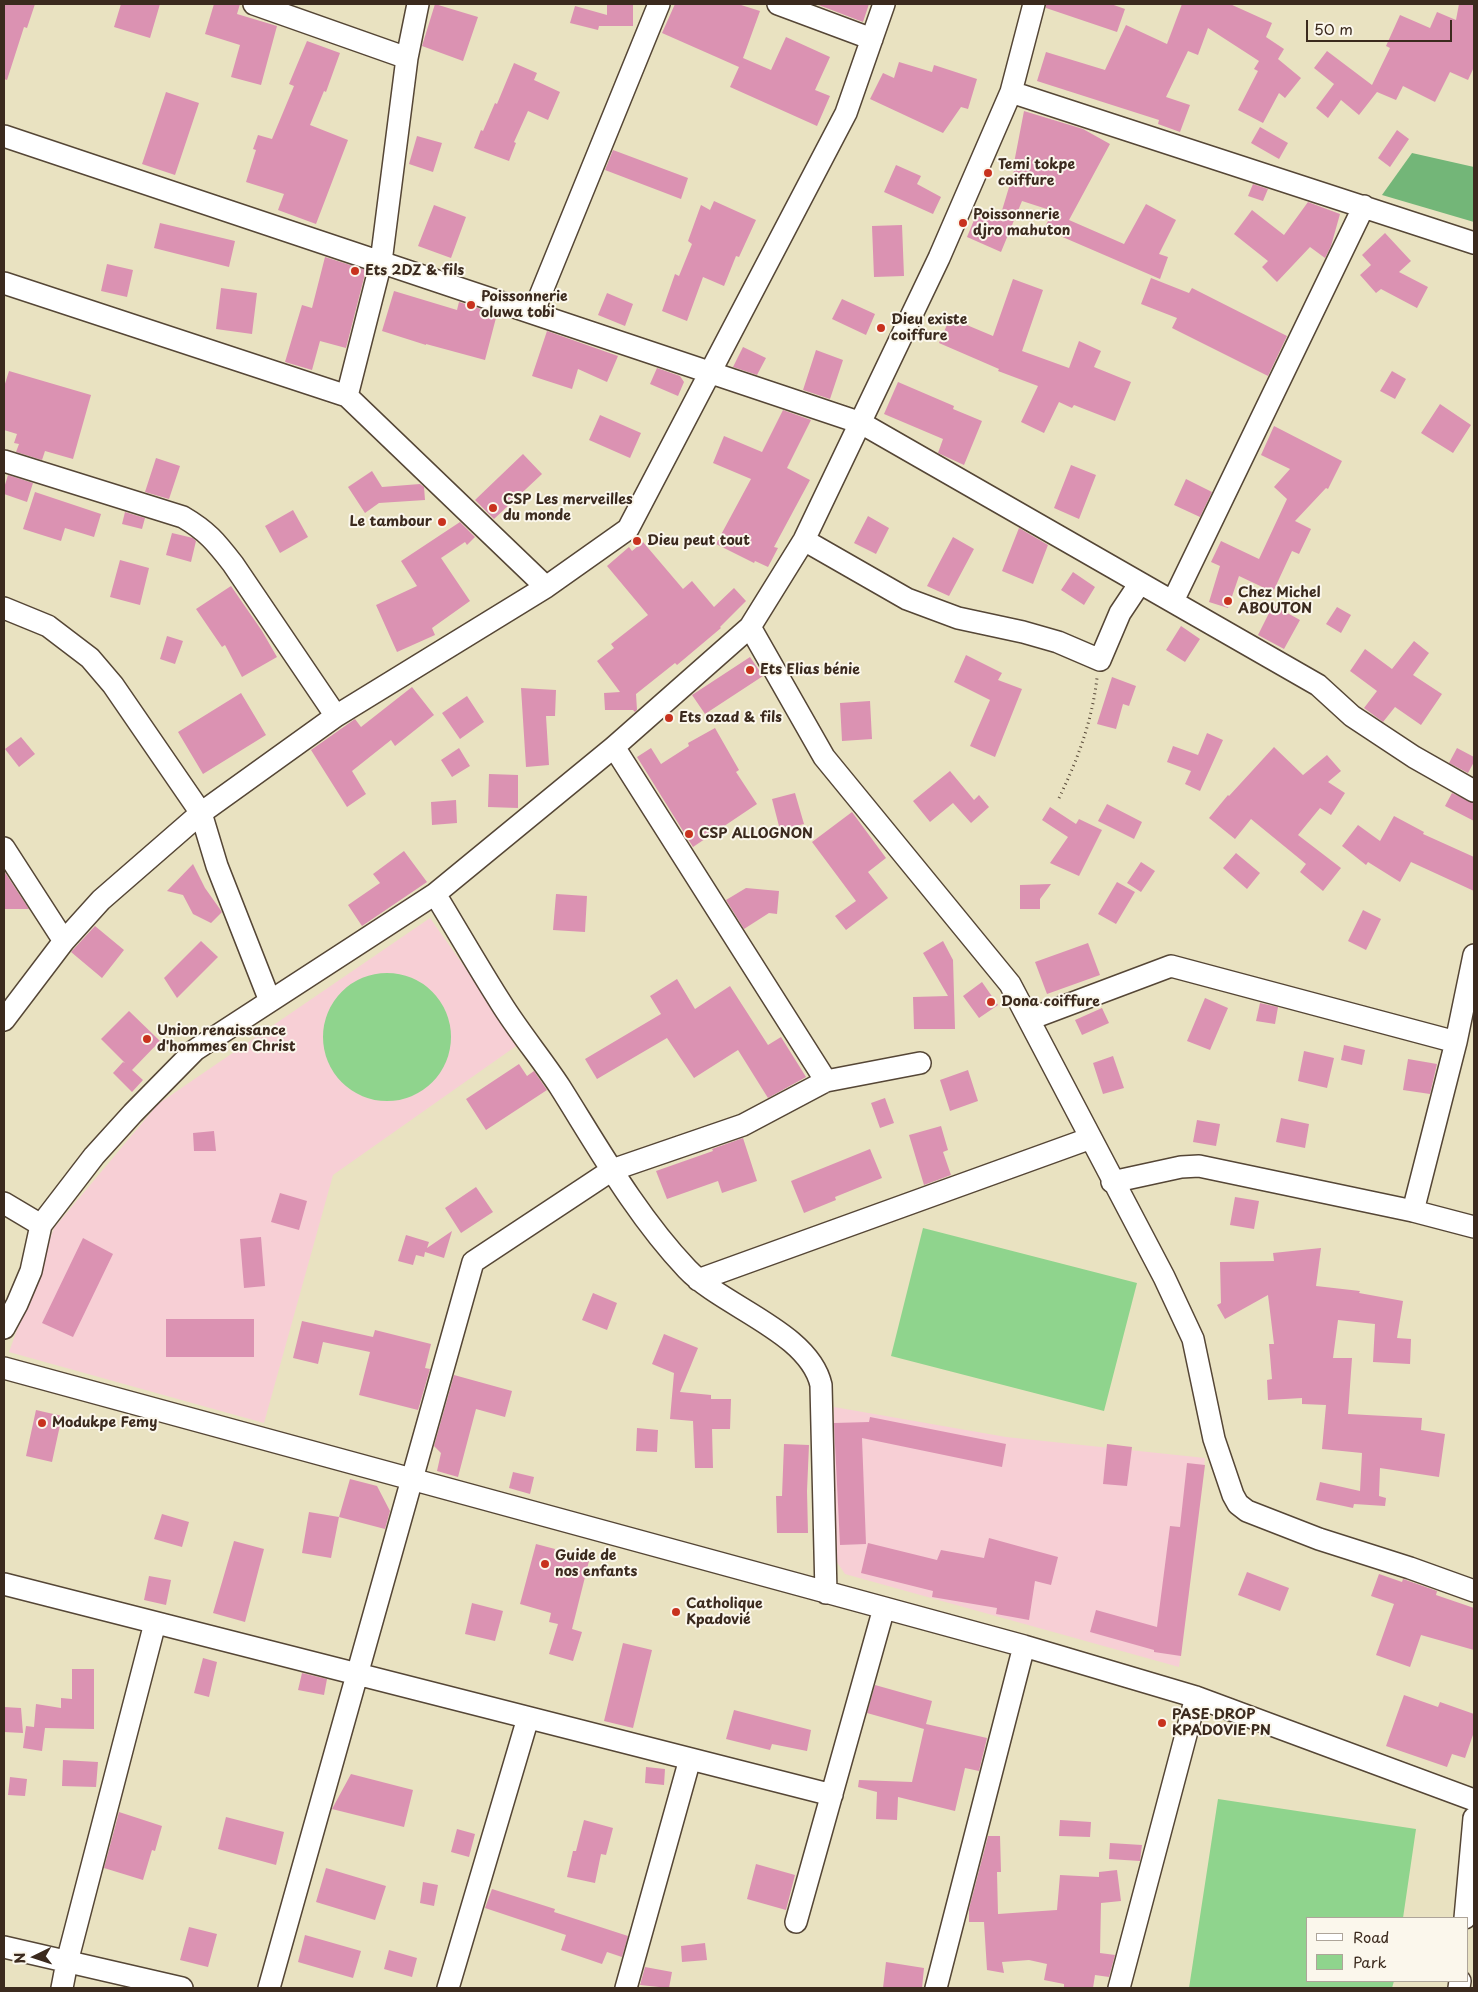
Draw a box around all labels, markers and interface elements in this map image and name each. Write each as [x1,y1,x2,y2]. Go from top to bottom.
scale bar [1308,10,1454,42]
text: 50 m [1314,17,1353,40]
place label: Temi tokpe coiffure [998,157,1075,190]
marker: Temi tokpe coiffure [982,167,994,179]
place label: Poissonnerie djro mahuton [973,207,1070,240]
marker: Poissonnerie djro mahuton [957,217,969,229]
place label: Ets 2DZ & fils [365,263,464,279]
marker: Ets 2DZ & fils [349,265,361,277]
place label: Poissonnerie oluwa tobi [481,289,568,322]
marker: Poissonnerie oluwa tobi [465,299,477,311]
place label: Dieu existe coiffure [891,312,967,344]
marker: Dieu existe coiffure [875,322,887,334]
place label: CSP Les merveilles du monde [503,492,633,524]
marker: CSP Les merveilles du monde [487,502,499,514]
place label: Le tambour [349,514,432,530]
marker: Le tambour [436,516,448,528]
place label: Dieu peut tout [647,533,750,549]
marker: Dieu peut tout [631,535,643,547]
place label: Chez Michel ABOUTON [1238,585,1320,618]
marker: Chez Michel ABOUTON [1222,595,1234,607]
place label: Ets Elias bénie [760,662,860,678]
marker: Ets Elias bénie [744,664,756,676]
place label: Ets ozad & fils [679,710,782,726]
marker: Ets ozad & fils [663,712,675,724]
place label: CSP ALLOGNON [699,826,813,842]
marker: CSP ALLOGNON [683,828,695,840]
place label: Dona coiffure [1001,994,1100,1010]
marker: Dona coiffure [985,996,997,1008]
place label: Union renaissance d'hommes en Christ [157,1023,296,1056]
marker: Union renaissance d'hommes en Christ [141,1033,153,1045]
place label: Modukpe Femy [52,1415,157,1431]
marker: Modukpe Femy [36,1417,48,1429]
place label: Guide de nos enfants [555,1548,637,1580]
marker: Guide de nos enfants [539,1558,551,1570]
place label: Catholique Kpadovié [686,1596,763,1628]
marker: Catholique Kpadovié [670,1606,682,1618]
place label: PASE DROP KPADOVIE PN [1172,1707,1271,1740]
marker: PASE DROP KPADOVIE PN [1156,1717,1168,1729]
legend [1306,1917,1468,1982]
text: Road [1353,1925,1389,1948]
north arrow [10,1932,60,1982]
text: Park [1353,1950,1387,1973]
text: N [9,1952,30,1964]

